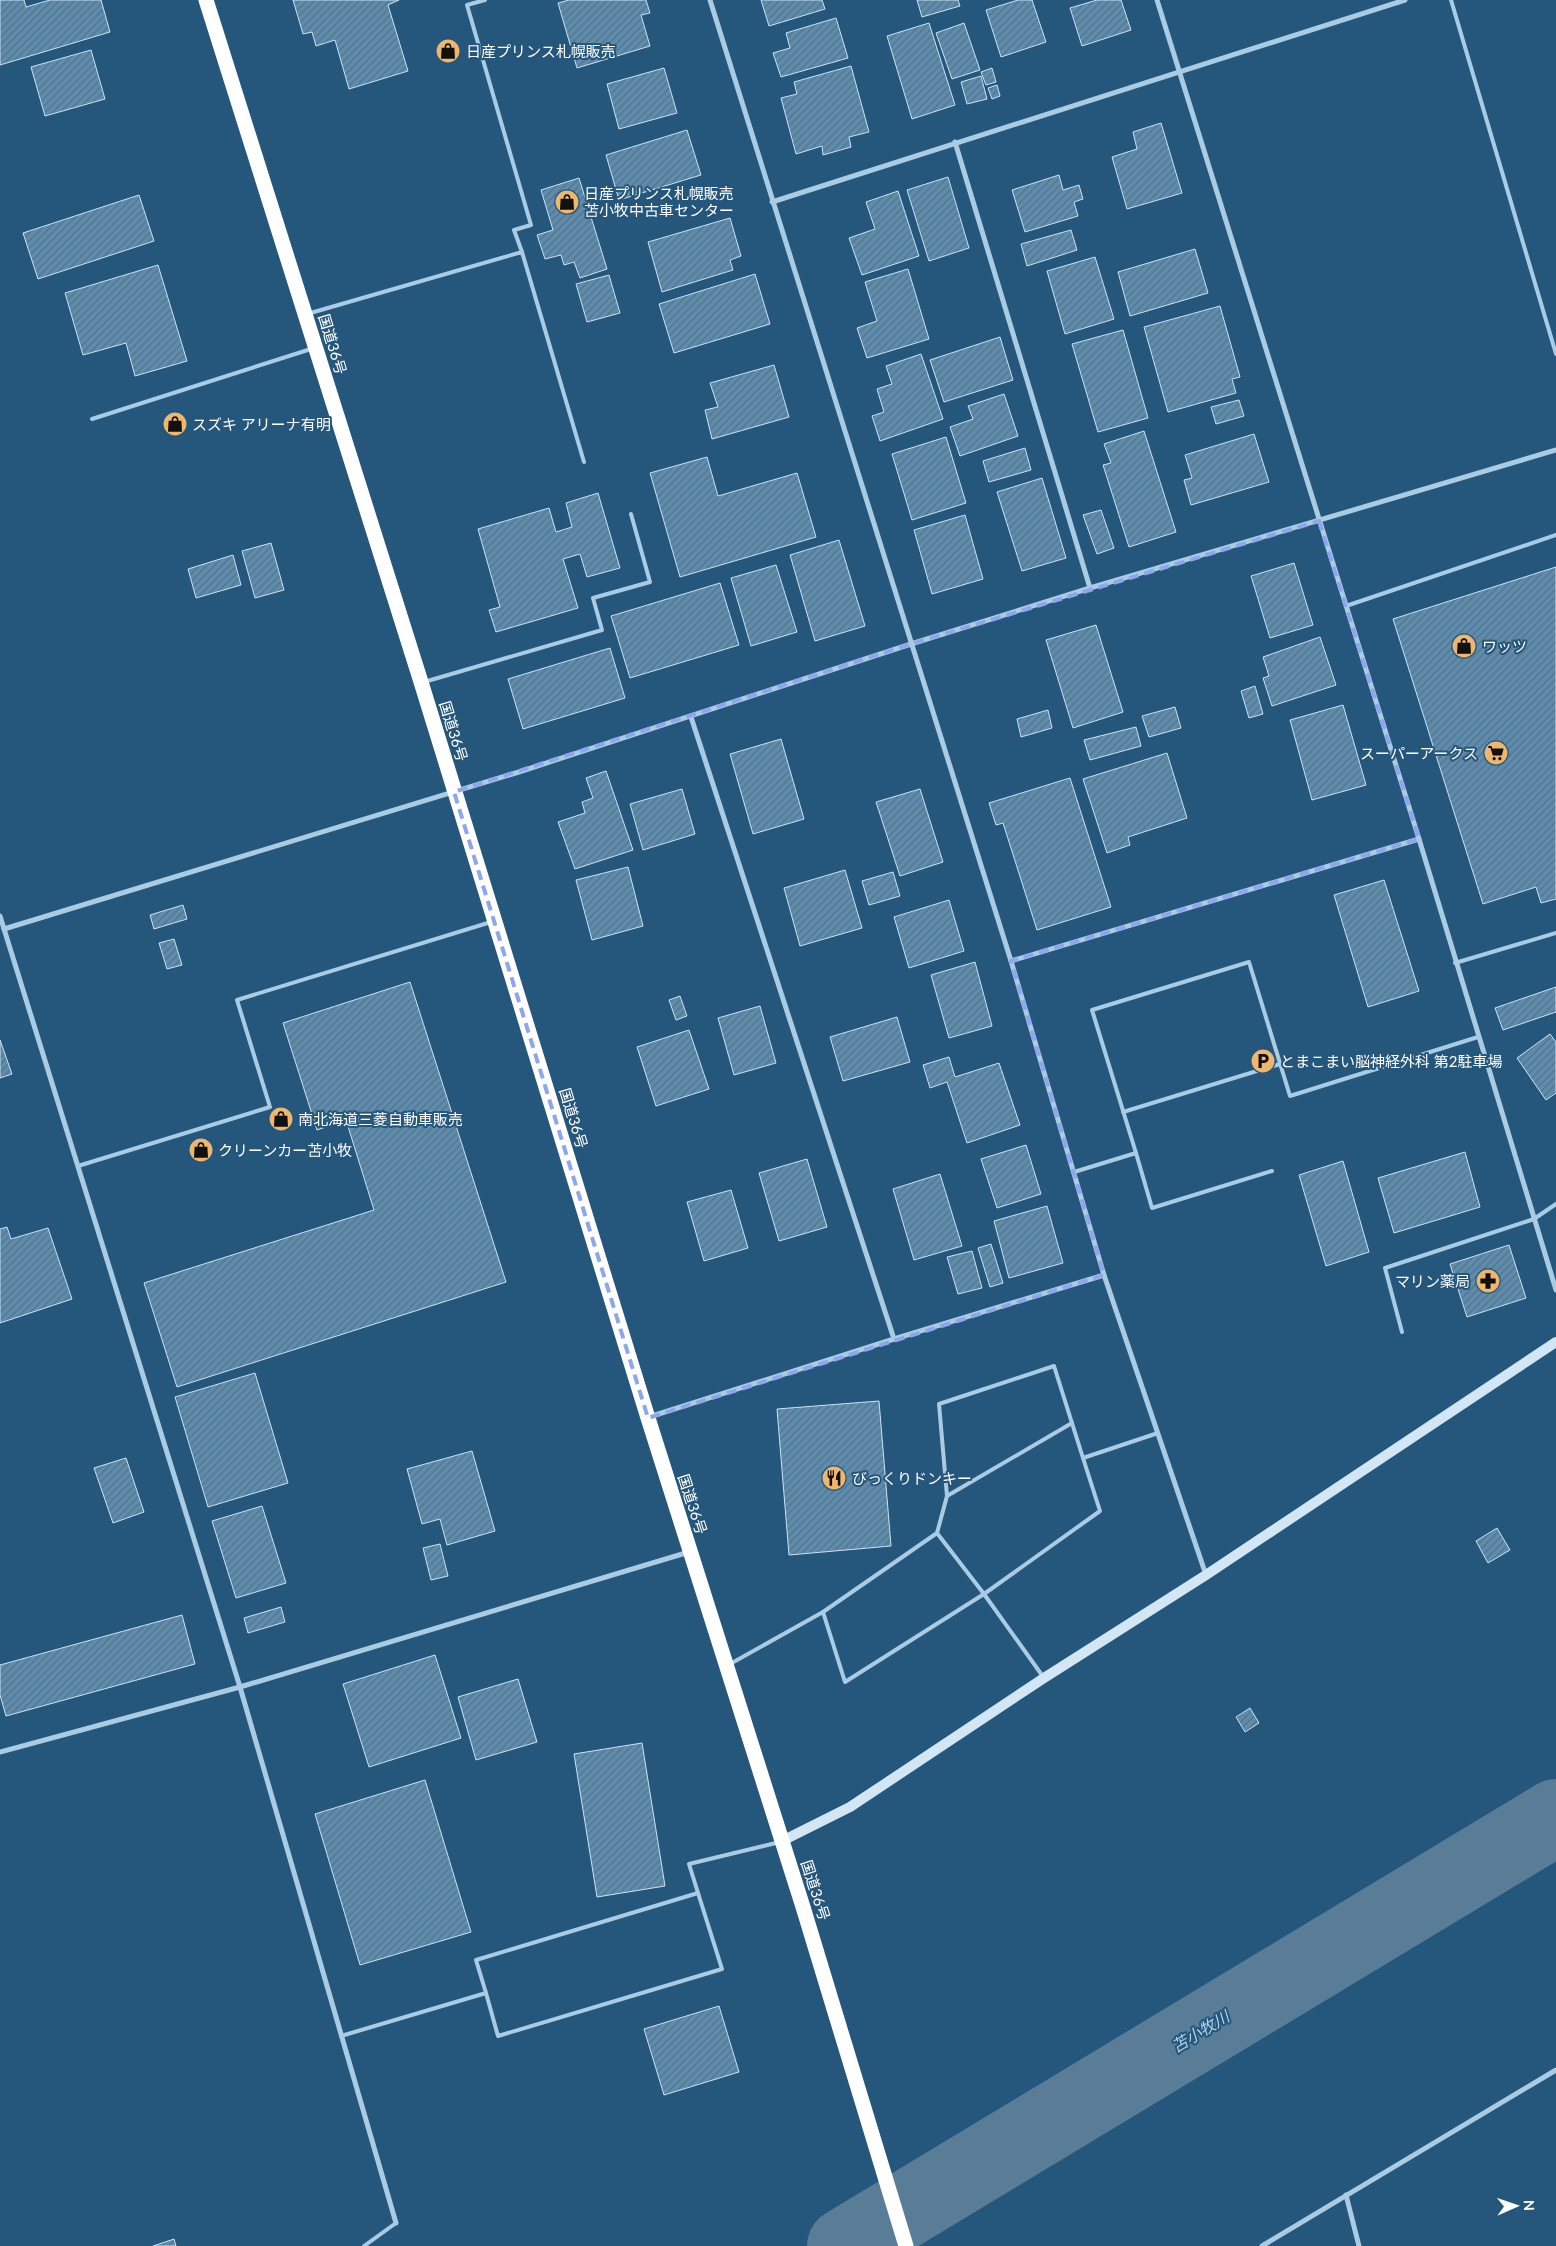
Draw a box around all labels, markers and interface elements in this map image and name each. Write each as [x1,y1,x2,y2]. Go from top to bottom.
shop icon: 日産プリンス札幌販売 [435,38,461,64]
place label: 日産プリンス札幌販売 [466,42,616,60]
place label: 日産プリンス札幌販売 苫小牧中古車センター [584,184,734,219]
shop icon: 日産プリンス札幌販売 苫小牧中古車センター [554,189,580,215]
street label: 国道36号 [315,312,351,376]
shop icon: スズキ アリーナ有明 [162,411,188,437]
place label: スズキ アリーナ有明 [192,415,331,433]
shop icon: ワッツ [1451,633,1477,659]
place label: ワッツ [1482,637,1527,655]
street label: 国道36号 [436,699,472,763]
supermarket icon: スーパーアークス [1483,740,1509,766]
place label: スーパーアークス [1360,744,1478,762]
parking icon: とまこまい脳神経外科 第2駐車場 [1250,1048,1276,1074]
place label: とまこまい脳神経外科 第2駐車場 [1280,1052,1503,1070]
street label: 国道36号 [556,1086,592,1150]
shop icon: 南北海道三菱自動車販売 [268,1106,294,1132]
place label: 南北海道三菱自動車販売 [298,1110,463,1128]
shop icon: クリーンカー苫小牧 [188,1137,214,1163]
place label: クリーンカー苫小牧 [218,1141,352,1159]
pharmacy icon: マリン薬局 [1475,1268,1501,1294]
place label: マリン薬局 [1395,1272,1470,1290]
restaurant icon: びっくりドンキー [821,1465,847,1491]
place label: びっくりドンキー [852,1469,972,1487]
street label: 国道36号 [675,1472,711,1536]
street label: 国道36号 [798,1858,834,1922]
water label: 苫小牧川 [1168,2005,1234,2056]
north arrow [1491,2181,1541,2231]
text: N [1521,2200,1538,2211]

